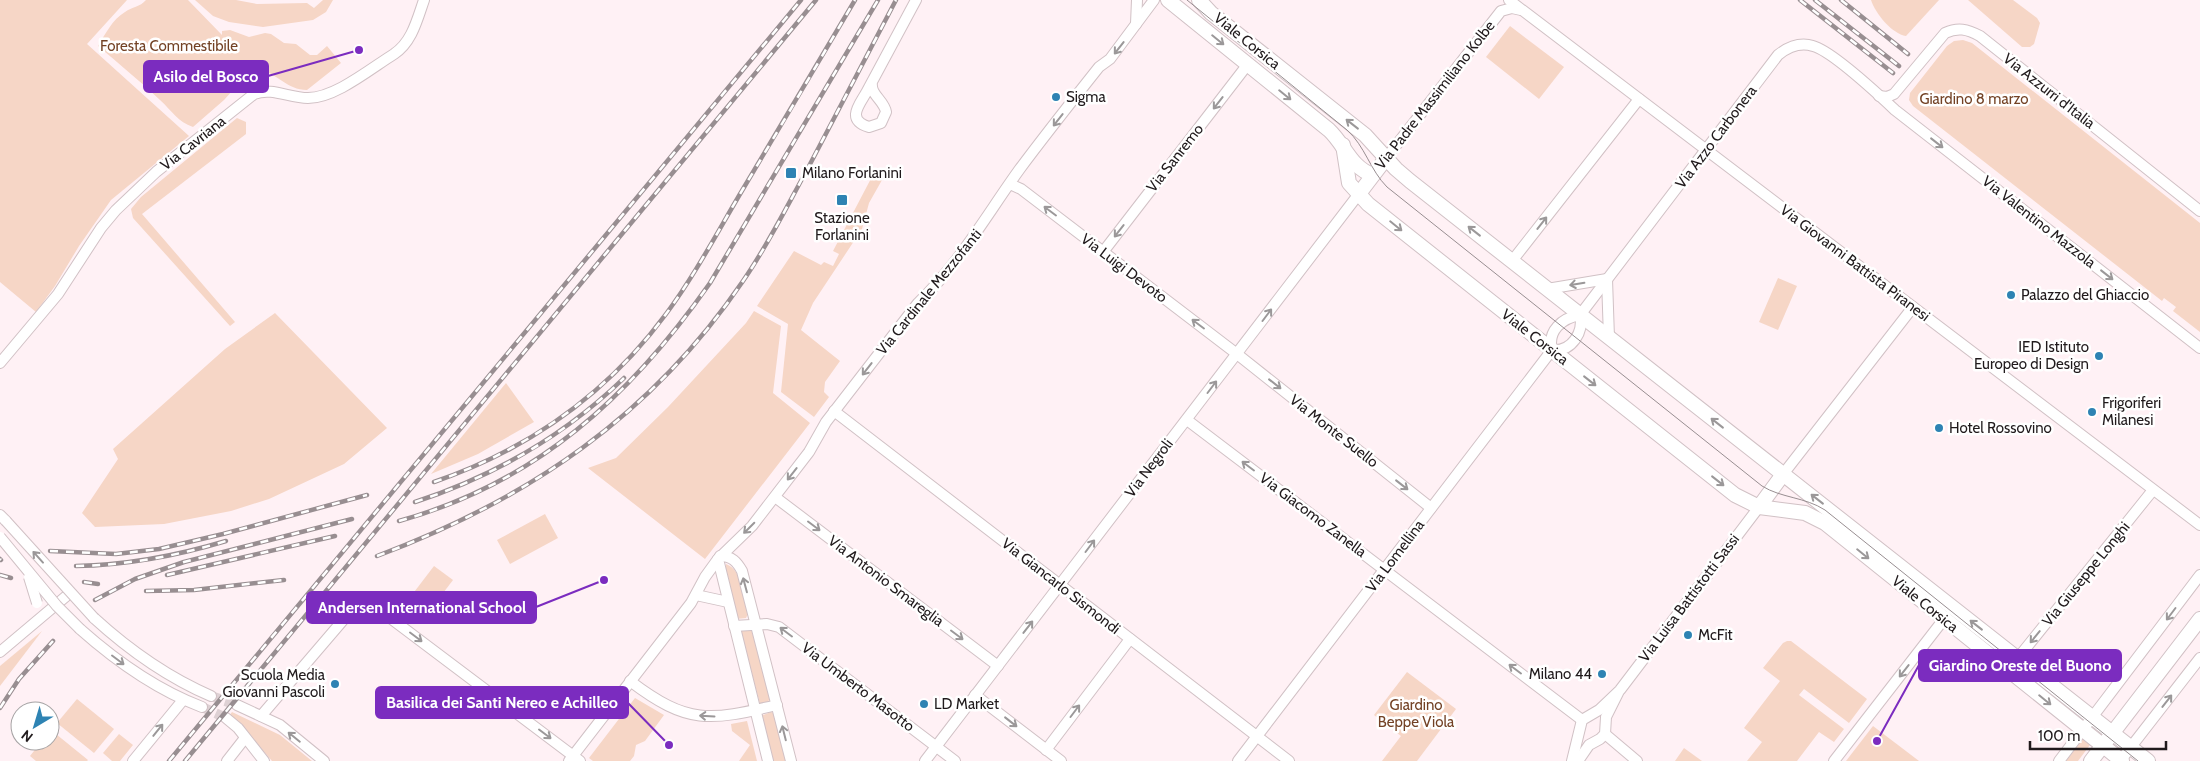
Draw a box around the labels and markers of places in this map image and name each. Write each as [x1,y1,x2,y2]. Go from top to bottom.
callout: Asilo del Bosco [144,61,268,92]
place label: Sigma [1066,88,1106,106]
marker: Sigma [1050,91,1062,103]
place label: Milano Forlanini [802,164,902,182]
marker: Milano Forlanini [784,166,798,180]
marker: Stazione Forlanini [835,193,849,207]
place label: Stazione Forlanini [814,209,870,244]
place label: Palazzo del Ghiaccio [2021,286,2149,304]
marker: Palazzo del Ghiaccio [2005,289,2017,301]
place label: IED Istituto Europeo di Design [1974,338,2089,373]
marker: IED Istituto Europeo di Design [2093,350,2105,362]
place label: Frigoriferi Milanesi [2102,394,2161,429]
marker: Frigoriferi Milanesi [2086,406,2098,418]
place label: Hotel Rossovino [1949,419,2052,437]
marker: Hotel Rossovino [1933,422,1945,434]
callout: Andersen International School [307,592,536,623]
place label: McFit [1698,626,1733,644]
marker: McFit [1682,629,1694,641]
callout: Giardino Oreste del Buono [1919,650,2121,681]
place label: Milano 44 [1529,665,1592,683]
place label: Scuola Media Giovanni Pascoli [222,666,326,701]
marker: Milano 44 [1596,668,1608,680]
marker: Scuola Media Giovanni Pascoli [329,678,341,690]
callout: Basilica dei Santi Nereo e Achilleo [376,687,628,718]
place label: LD Market [934,695,999,713]
marker: LD Market [918,698,930,710]

